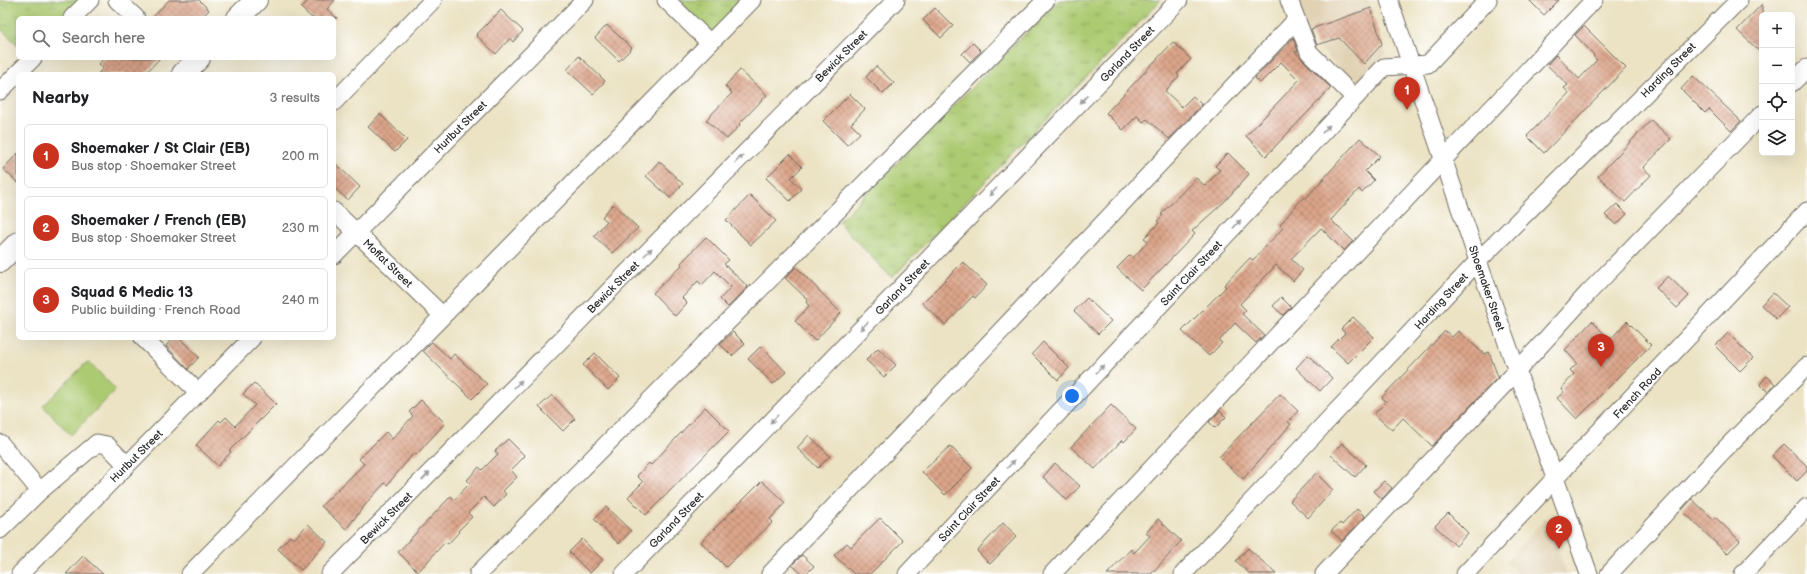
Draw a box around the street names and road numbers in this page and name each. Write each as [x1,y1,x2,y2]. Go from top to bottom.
street label: Garland Street [1097,23,1158,85]
street label: Bewick Street [813,27,871,85]
street label: Harding Street [1638,40,1699,101]
street label: Hurlbut Street [431,98,490,156]
street label: Moffat Street [360,237,416,291]
street label: Saint Clair Street [1158,238,1225,308]
street label: Shoemaker Street [1466,244,1507,333]
street label: Garland Street [872,256,933,318]
street label: Bewick Street [585,258,643,316]
street label: Harding Street [1412,270,1471,332]
street label: French Road [1611,365,1664,421]
street label: Hurlbut Street [107,427,166,485]
street label: Saint Clair Street [936,474,1003,544]
street label: Bewick Street [358,489,416,547]
street label: Garland Street [646,489,707,551]

